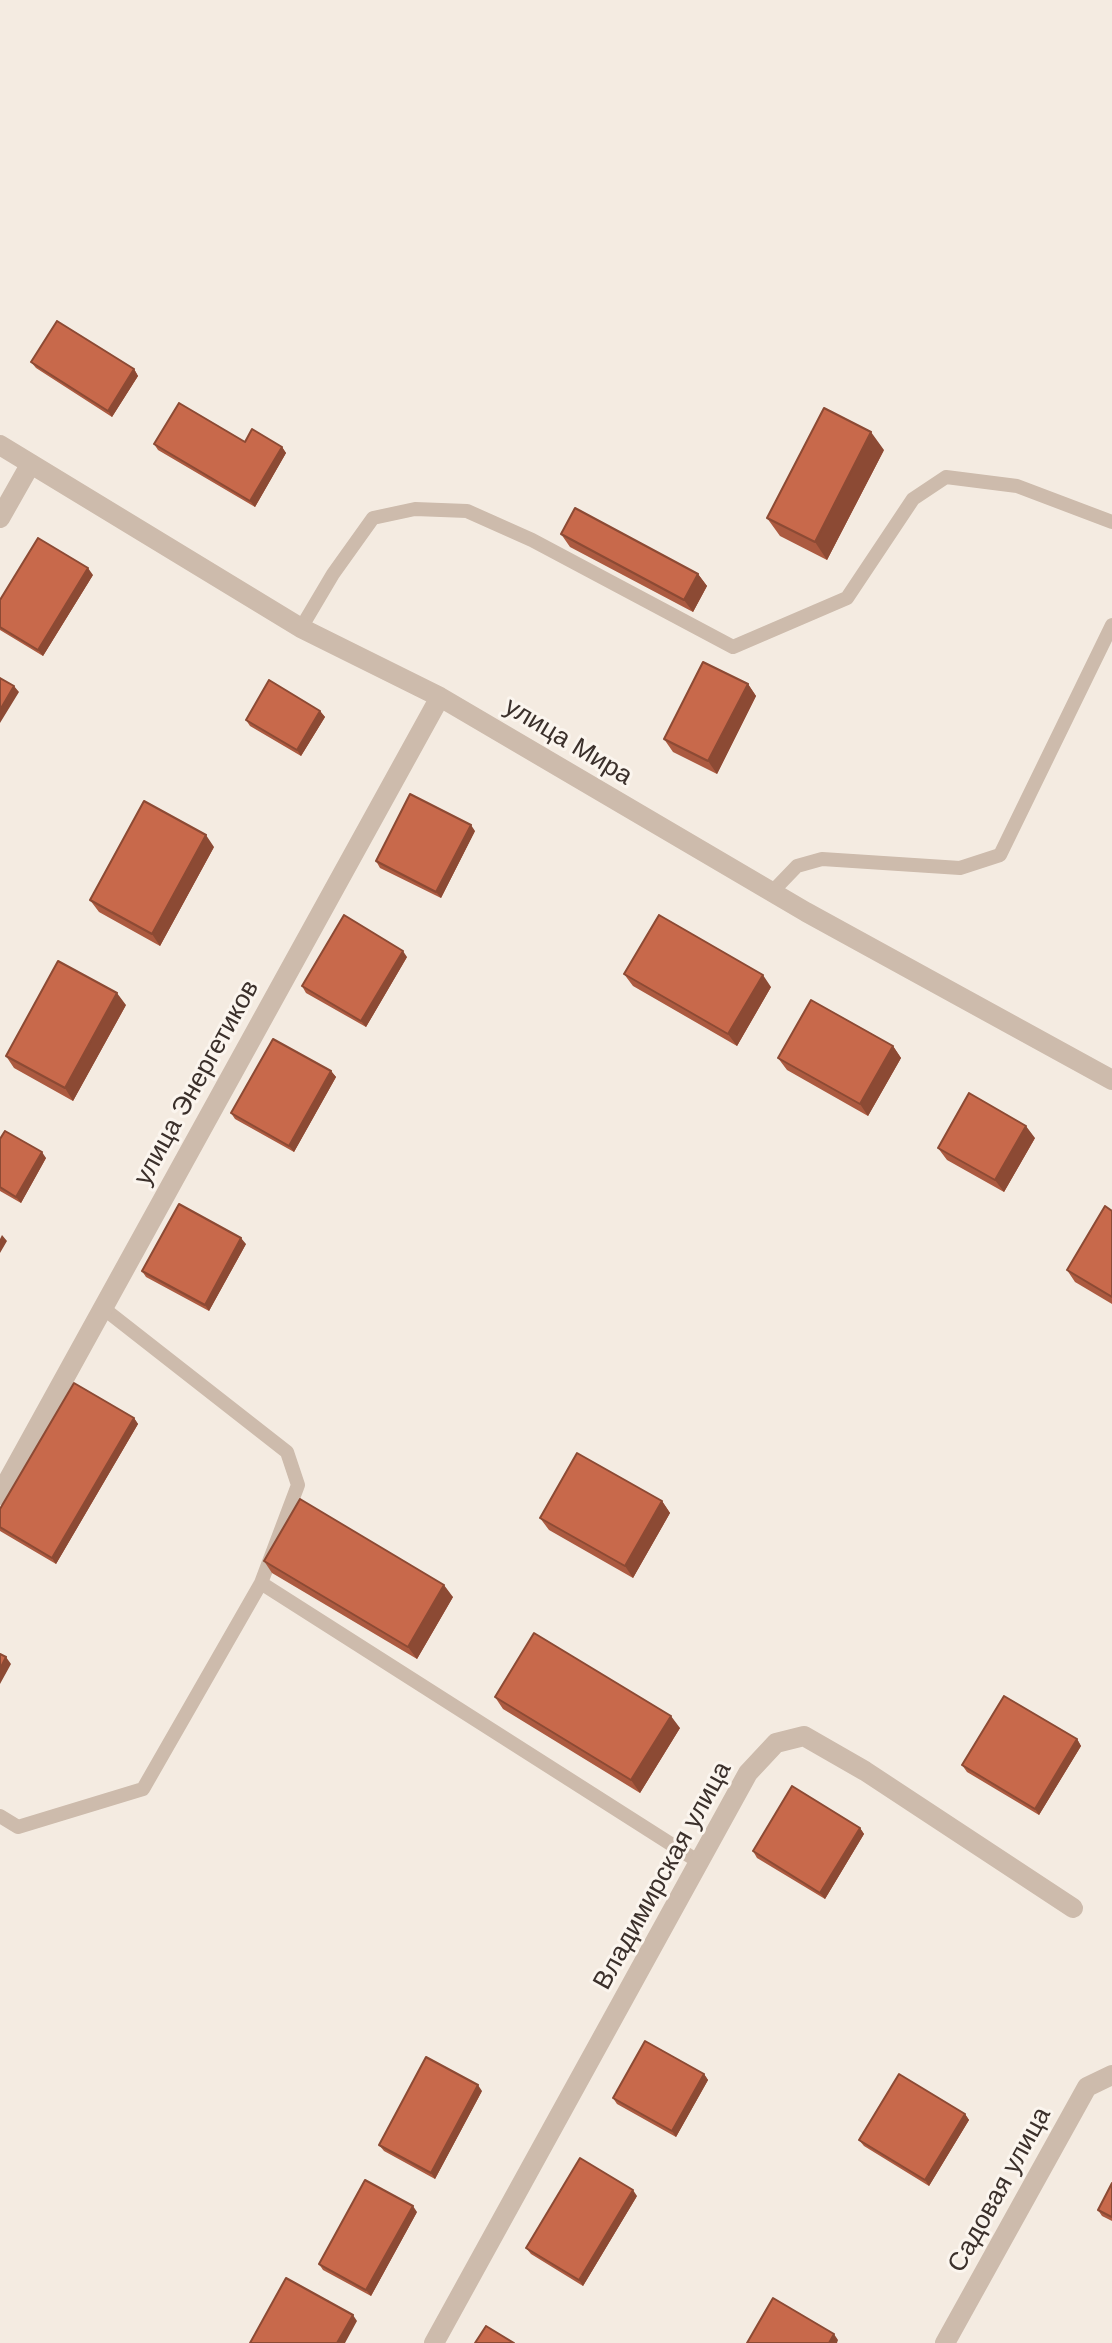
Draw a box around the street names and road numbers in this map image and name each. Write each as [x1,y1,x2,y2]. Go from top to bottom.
street label: улица Мира [498,692,638,792]
street label: улица Энергетиков [128,975,266,1191]
street label: Владимирская улица [587,1757,739,1995]
street label: Садовая улица [942,2102,1058,2278]

